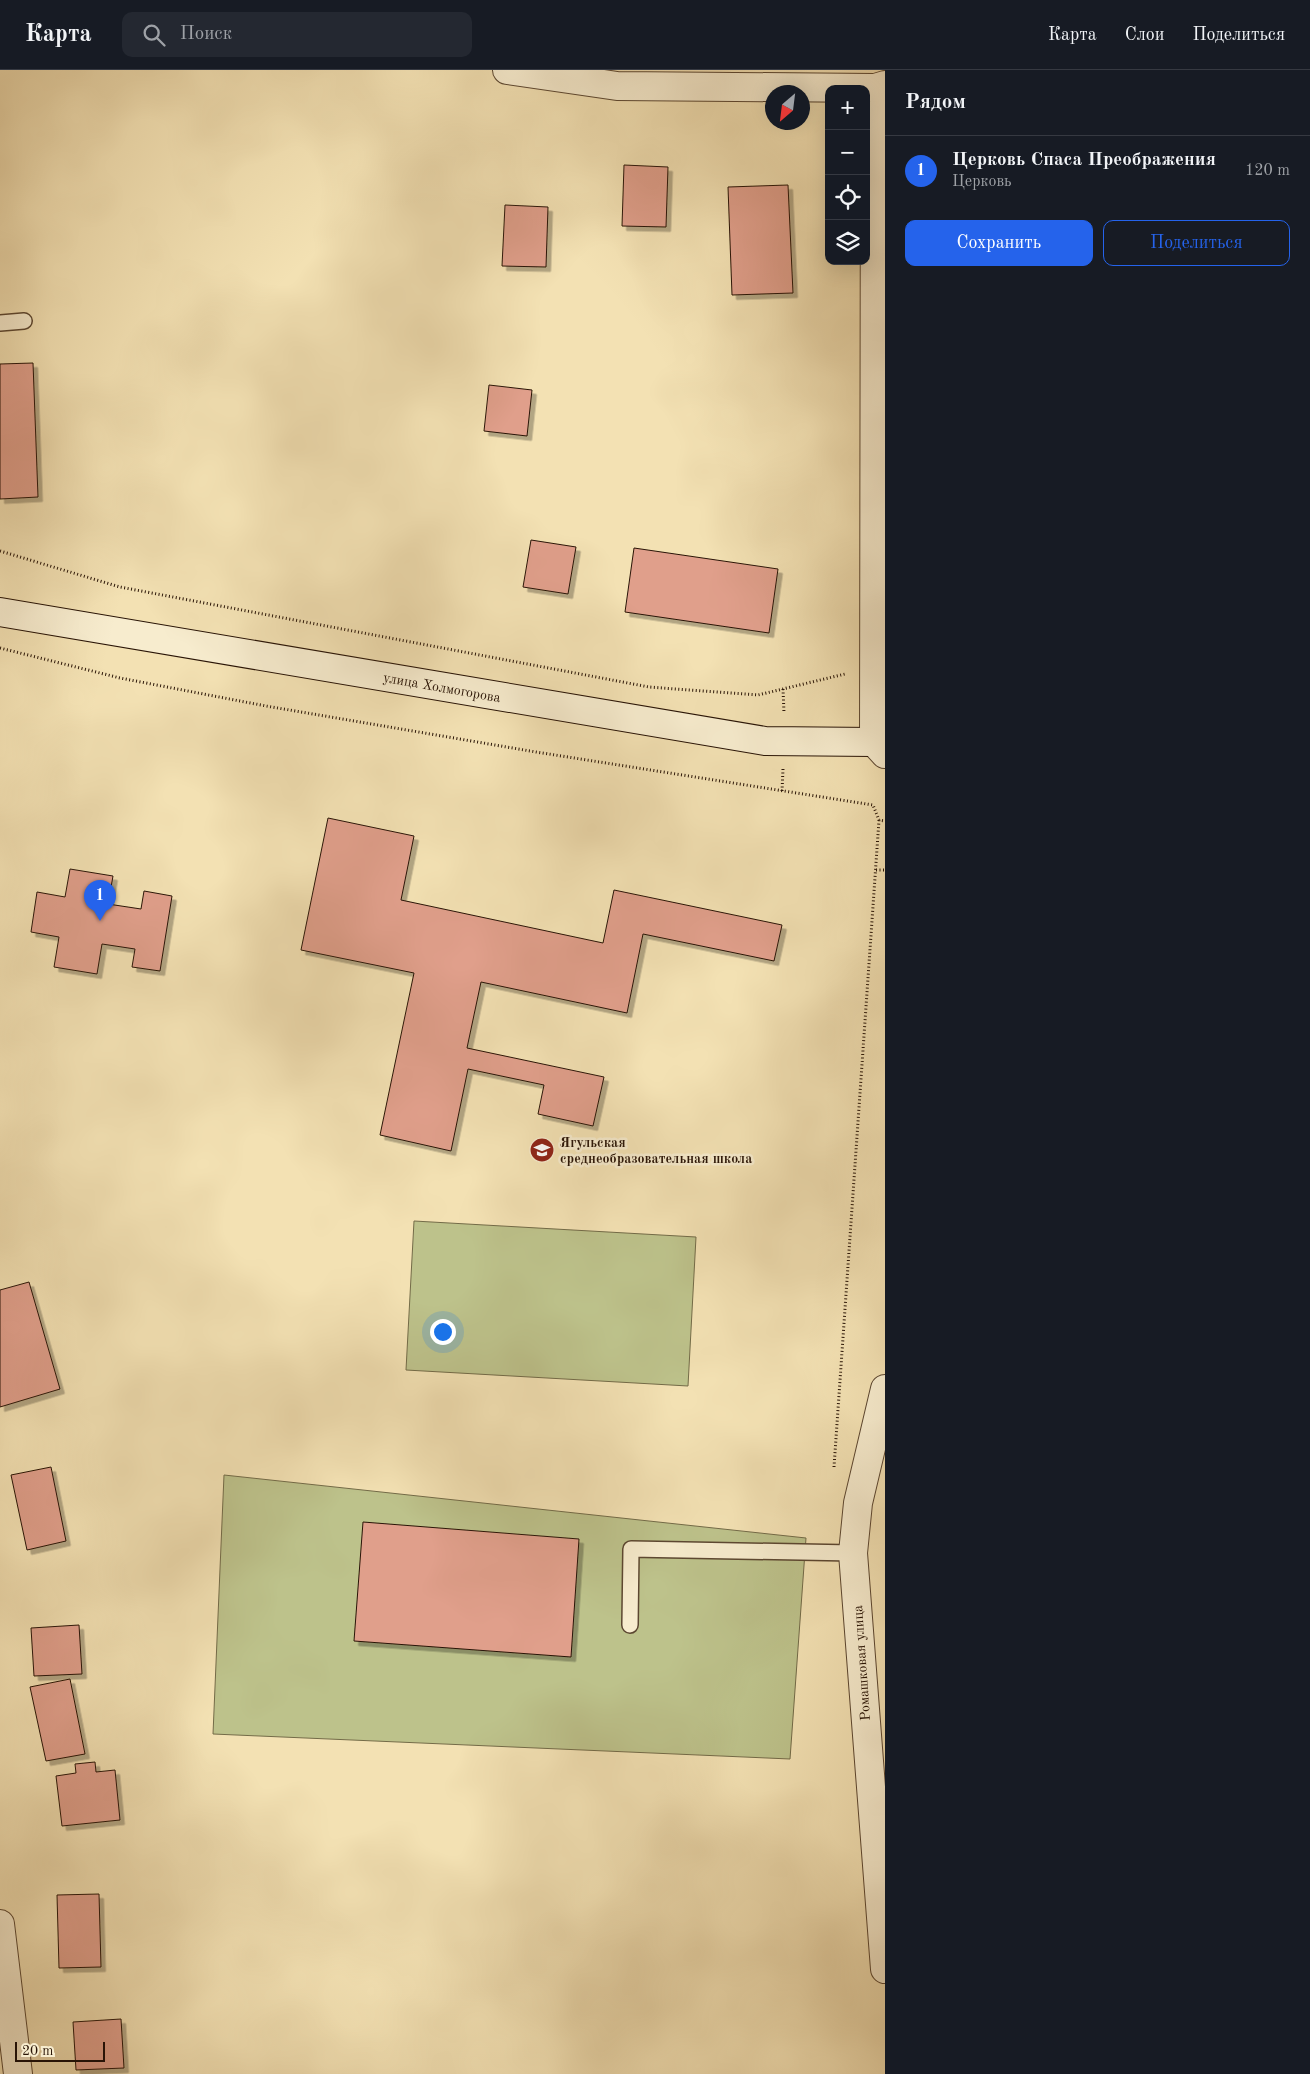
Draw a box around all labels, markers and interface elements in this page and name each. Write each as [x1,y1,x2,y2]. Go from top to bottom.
search box [122,12,472,57]
icon: search [140,21,168,49]
text: Карта [25,23,92,47]
text: Поиск [180,25,232,44]
text: Карта [1048,26,1097,44]
text: Слои [1125,26,1164,44]
text: Поделиться [1192,26,1285,44]
north arrow [765,85,810,130]
map controls [825,85,870,265]
button: + [825,85,870,130]
text: Рядом [905,92,966,113]
button: − [825,130,870,175]
text: Церковь Спаса Преображения [952,151,1216,170]
text: 1 [916,163,926,179]
text: 120 m [1245,163,1290,179]
text: Церковь [952,174,1012,190]
button: locate [825,175,870,220]
button: layers [825,220,870,265]
button: Сохранить [905,220,1093,266]
button: Поделиться [1103,220,1290,266]
street label: улица Холмогорова [382,671,502,705]
pin: 1 [84,880,116,921]
place label: Ягульская среднеобразовательная школа [560,1136,752,1166]
school or university icon: Ягульская среднеобразовательная школа [529,1137,555,1163]
your location [430,1319,456,1345]
street label: Ромашковая улица [851,1605,873,1721]
scale bar [15,2039,105,2062]
text: 20 m [22,2044,53,2058]

